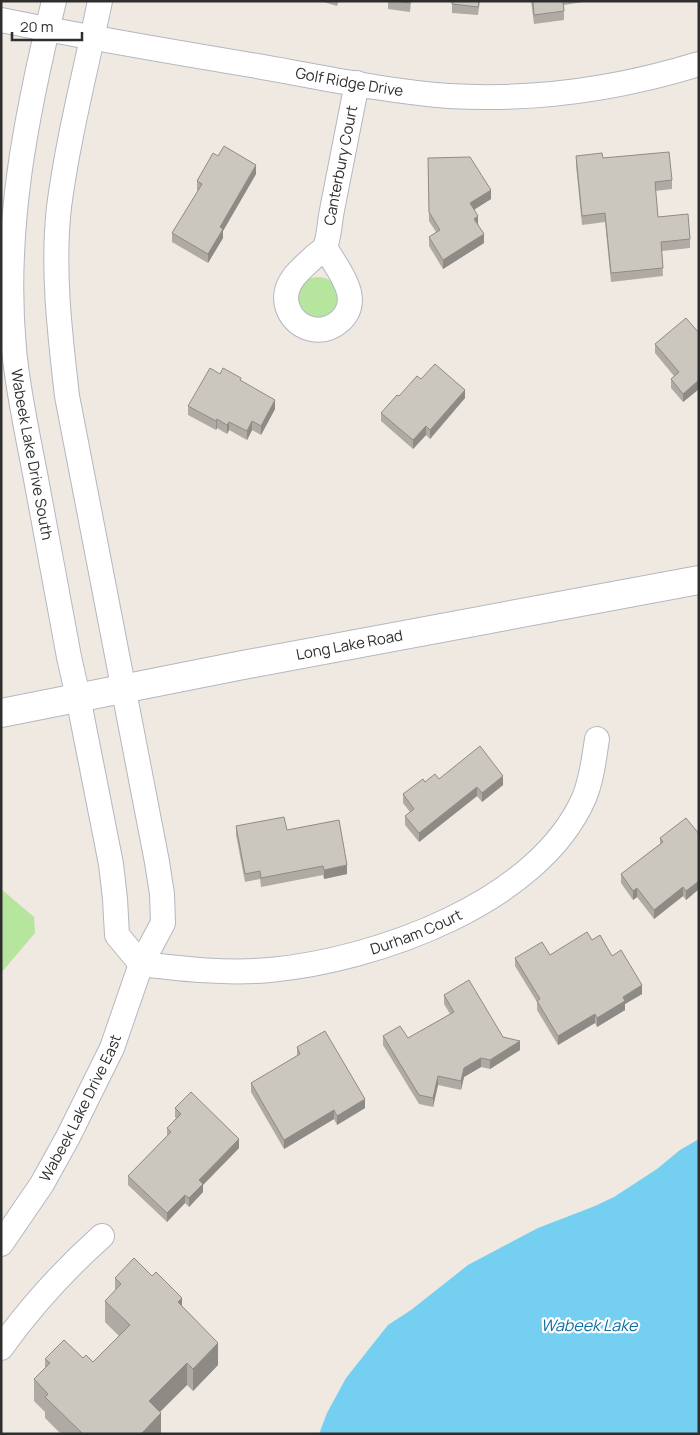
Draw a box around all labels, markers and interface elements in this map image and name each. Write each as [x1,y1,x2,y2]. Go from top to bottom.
scale bar [12,10,82,42]
text: 20 m [20,16,53,37]
street label: Golf Ridge Drive [294,62,405,101]
street label: Canterbury Court [319,104,362,227]
street label: Wabeek Lake Drive South [6,367,58,542]
street label: Long Lake Road [294,624,404,665]
street label: Durham Court [368,904,466,959]
street label: Wabeek Lake Drive East [34,1032,126,1185]
water label: Wabeek Lake [541,1314,639,1336]

